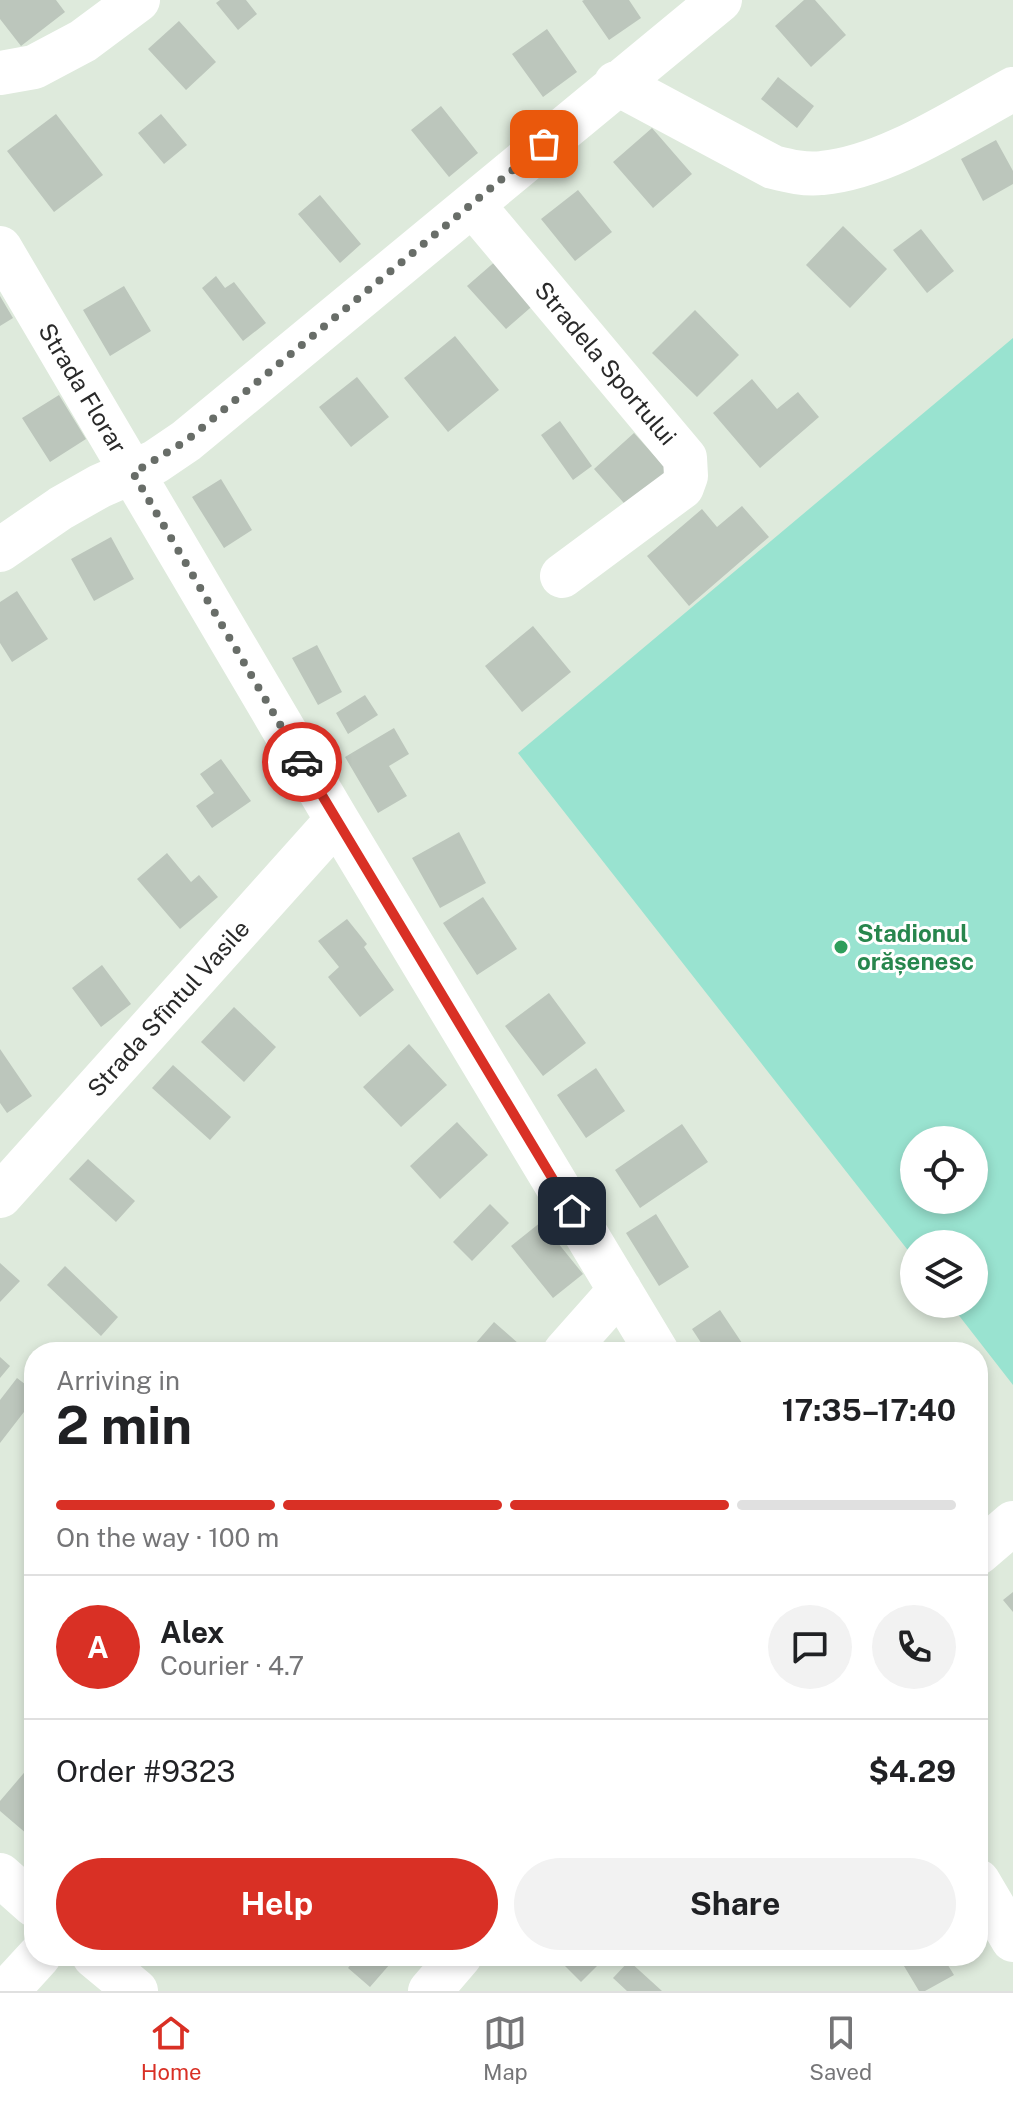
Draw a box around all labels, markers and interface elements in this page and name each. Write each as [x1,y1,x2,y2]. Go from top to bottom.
pin [510,110,578,178]
icon: bag [522,122,566,166]
street label: Stradela Sportului [530,276,682,450]
street label: Strada Florar [33,318,133,458]
courier [262,722,342,802]
icon: car [280,740,324,784]
street label: Strada Sfîntul Vasile [81,914,255,1102]
place label: Stadionul orășenesc [857,919,974,976]
marker: Stadionul orășenesc [832,938,850,956]
map controls [900,1126,988,1318]
button: locate [900,1126,988,1214]
pin [538,1177,606,1245]
icon: home [550,1189,594,1233]
button: layers [900,1230,988,1318]
text: Arriving in [56,1365,180,1396]
text: 17:35–17:40 [782,1392,956,1428]
text: 2 min [56,1395,192,1456]
text: On the way · 100 m [56,1522,279,1553]
button: chat [768,1605,852,1689]
button: phone [872,1605,956,1689]
text: Alex [160,1614,224,1650]
text: A [87,1629,109,1665]
text: Courier · 4.7 [160,1650,304,1681]
text: Order #9323 [56,1753,236,1789]
text: $4.29 [868,1753,956,1789]
button: Help [56,1858,498,1950]
button: Share [514,1858,956,1950]
tab: Home [141,2011,201,2085]
tab: Map [483,2011,528,2085]
tab: Saved [809,2011,872,2085]

